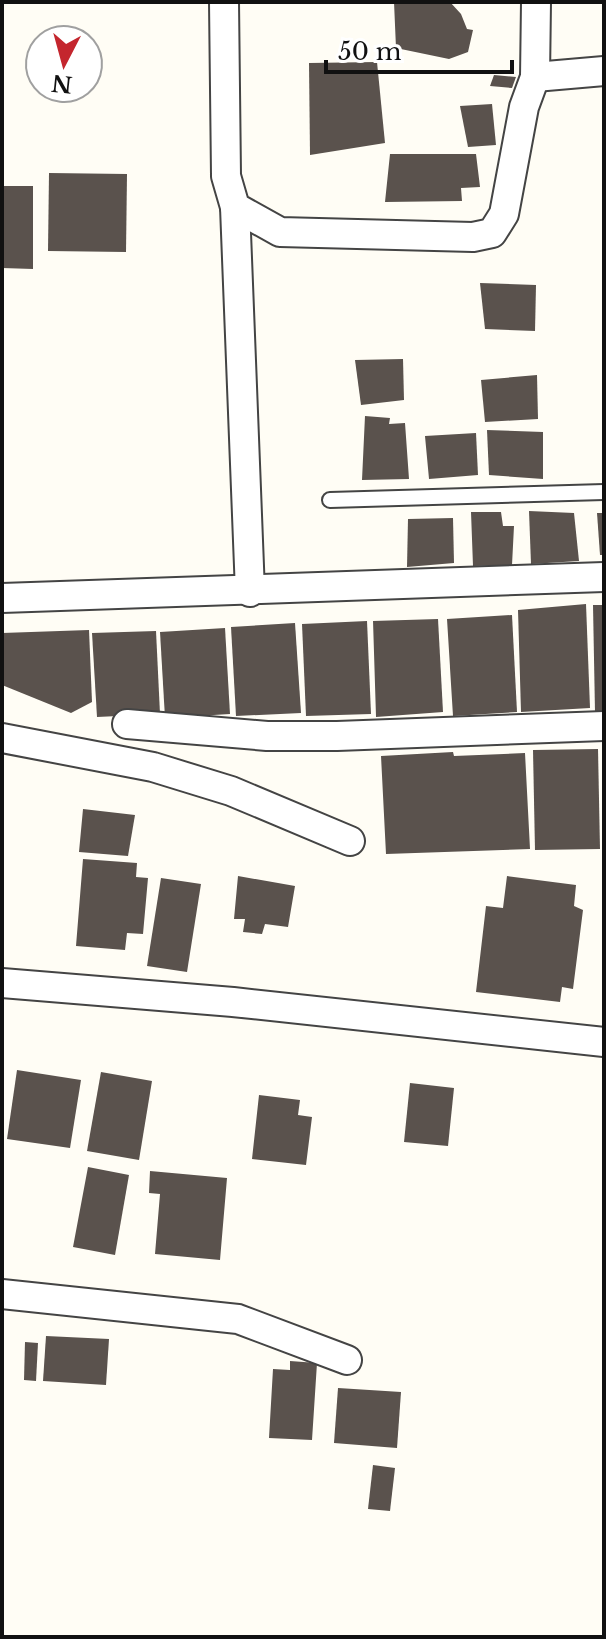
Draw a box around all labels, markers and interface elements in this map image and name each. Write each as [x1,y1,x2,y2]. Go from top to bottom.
north arrow [24,24,104,104]
scale bar [326,24,512,74]
text: 50 m [338,37,402,66]
text: N [50,69,74,98]

